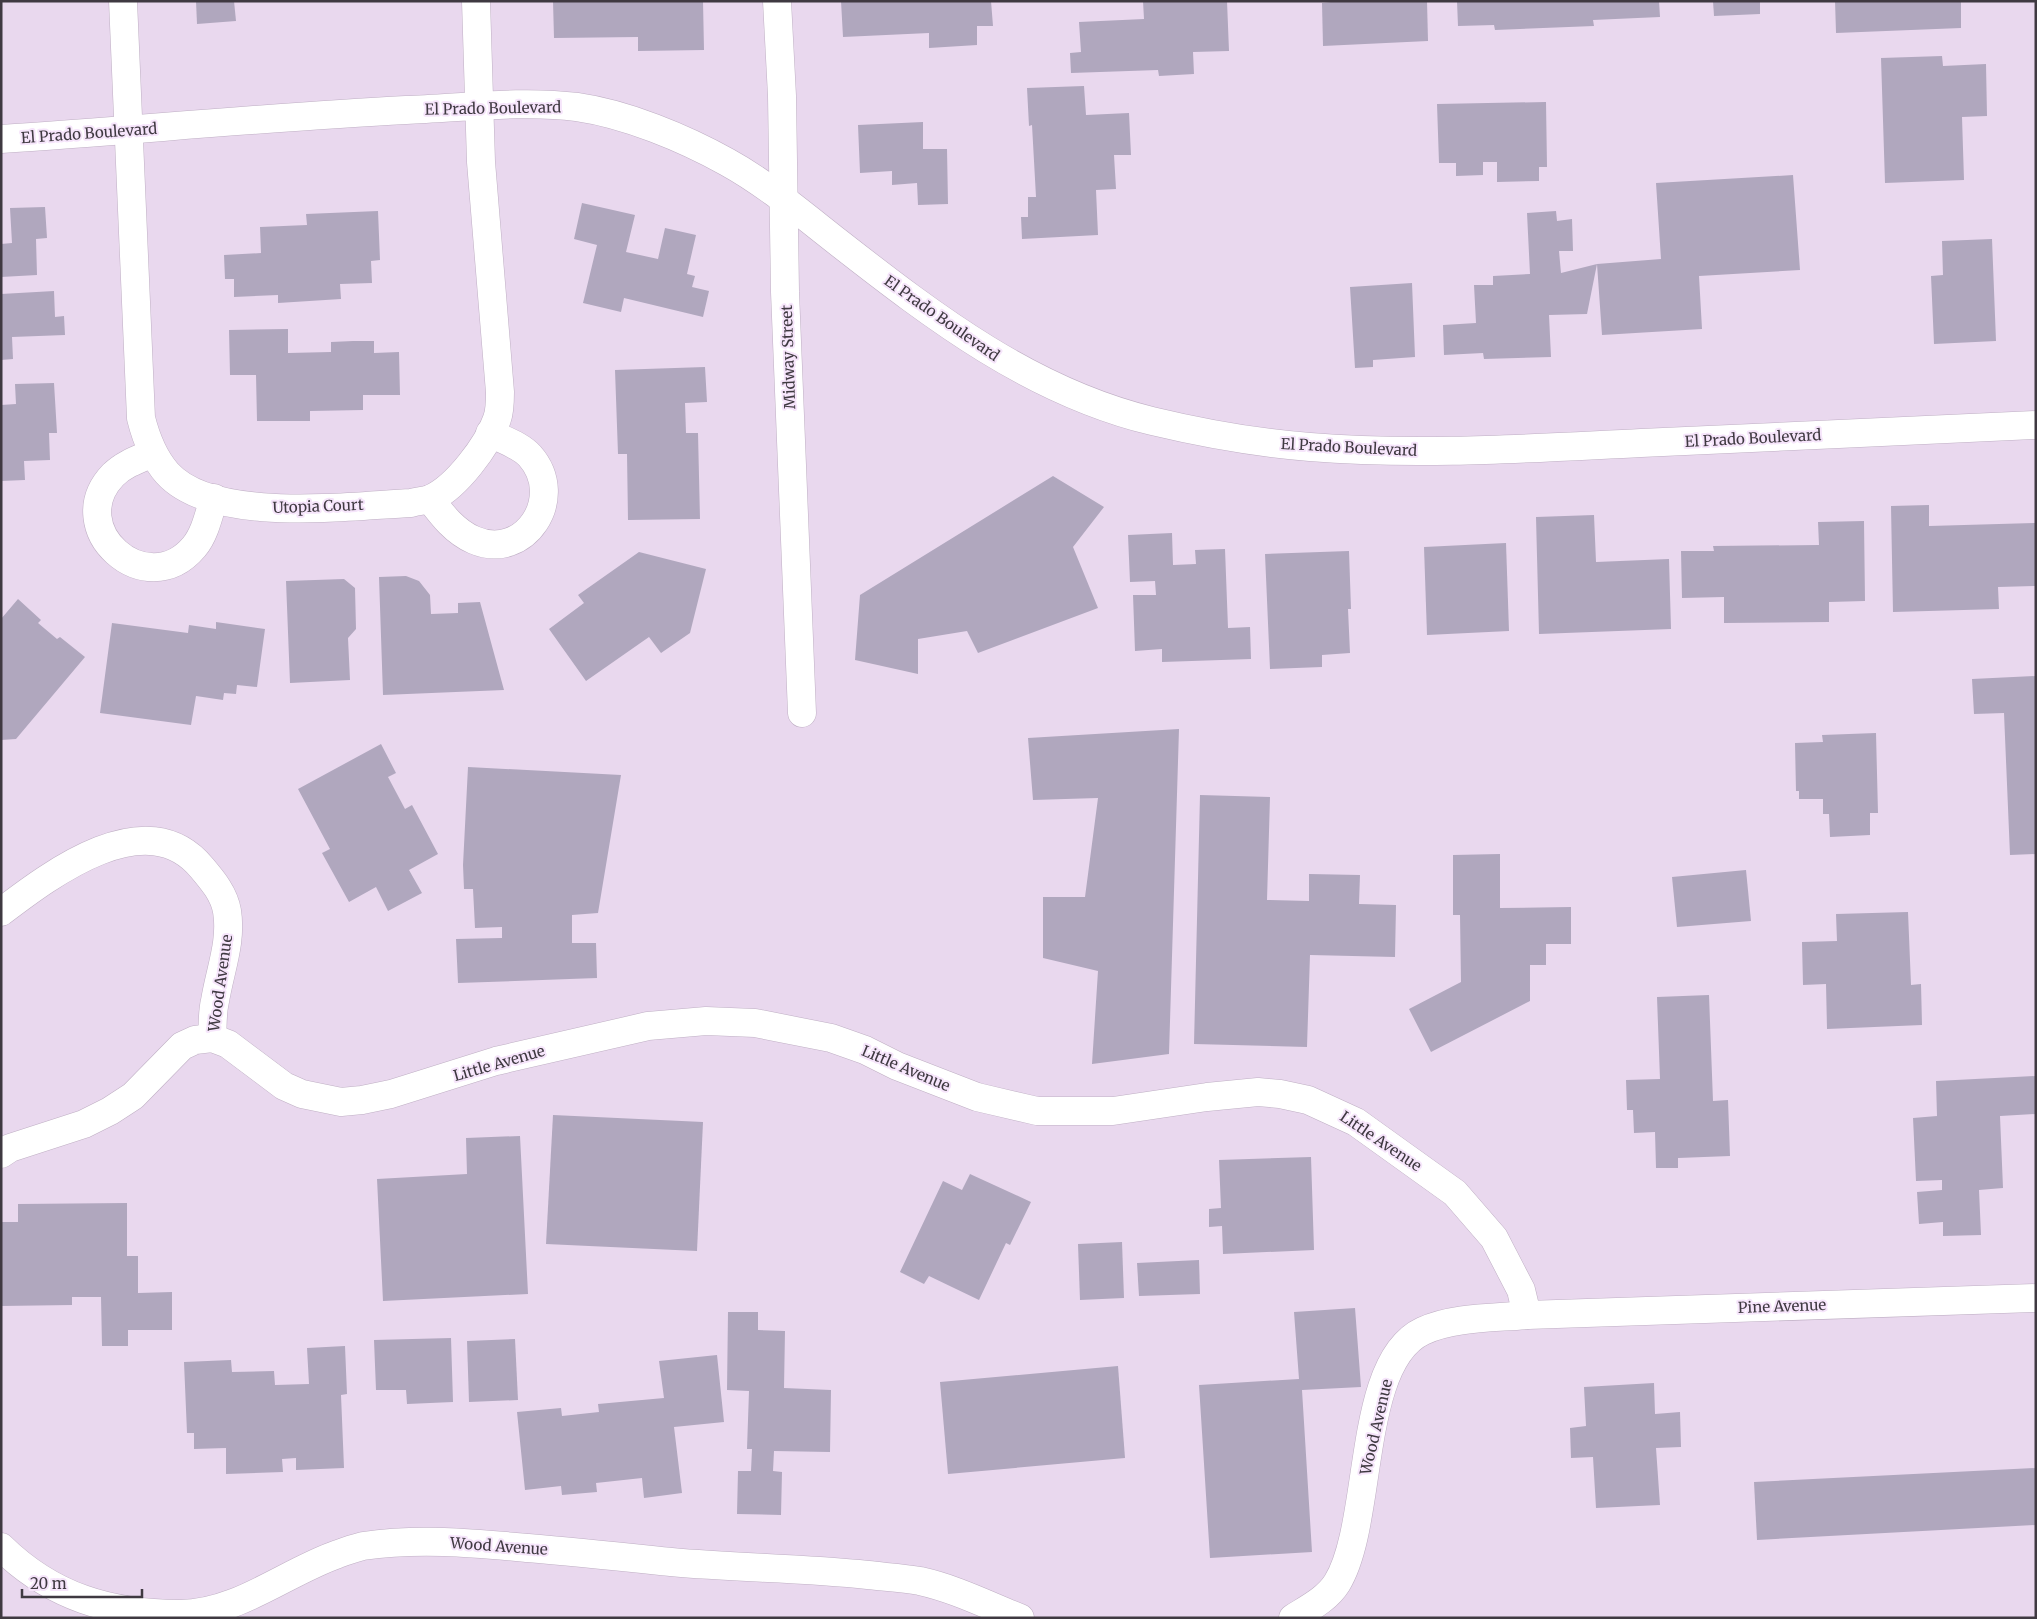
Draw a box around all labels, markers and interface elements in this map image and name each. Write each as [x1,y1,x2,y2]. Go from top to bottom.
street label: El Prado Boulevard [425,97,561,119]
street label: El Prado Boulevard [20,119,158,147]
street label: El Prado Boulevard [881,271,1003,365]
street label: Midway Street [777,304,799,409]
street label: El Prado Boulevard [1684,425,1822,451]
street label: El Prado Boulevard [1280,434,1418,460]
street label: Utopia Court [272,495,364,517]
street label: Wood Avenue [204,933,236,1034]
street label: Little Avenue [451,1041,547,1085]
street label: Little Avenue [859,1041,953,1095]
street label: Little Avenue [1337,1107,1426,1175]
street label: Pine Avenue [1737,1295,1827,1317]
street label: Wood Avenue [1356,1377,1396,1478]
street label: Wood Avenue [449,1533,549,1559]
scale bar [22,1566,142,1598]
text: 20 m [30,1574,67,1593]

